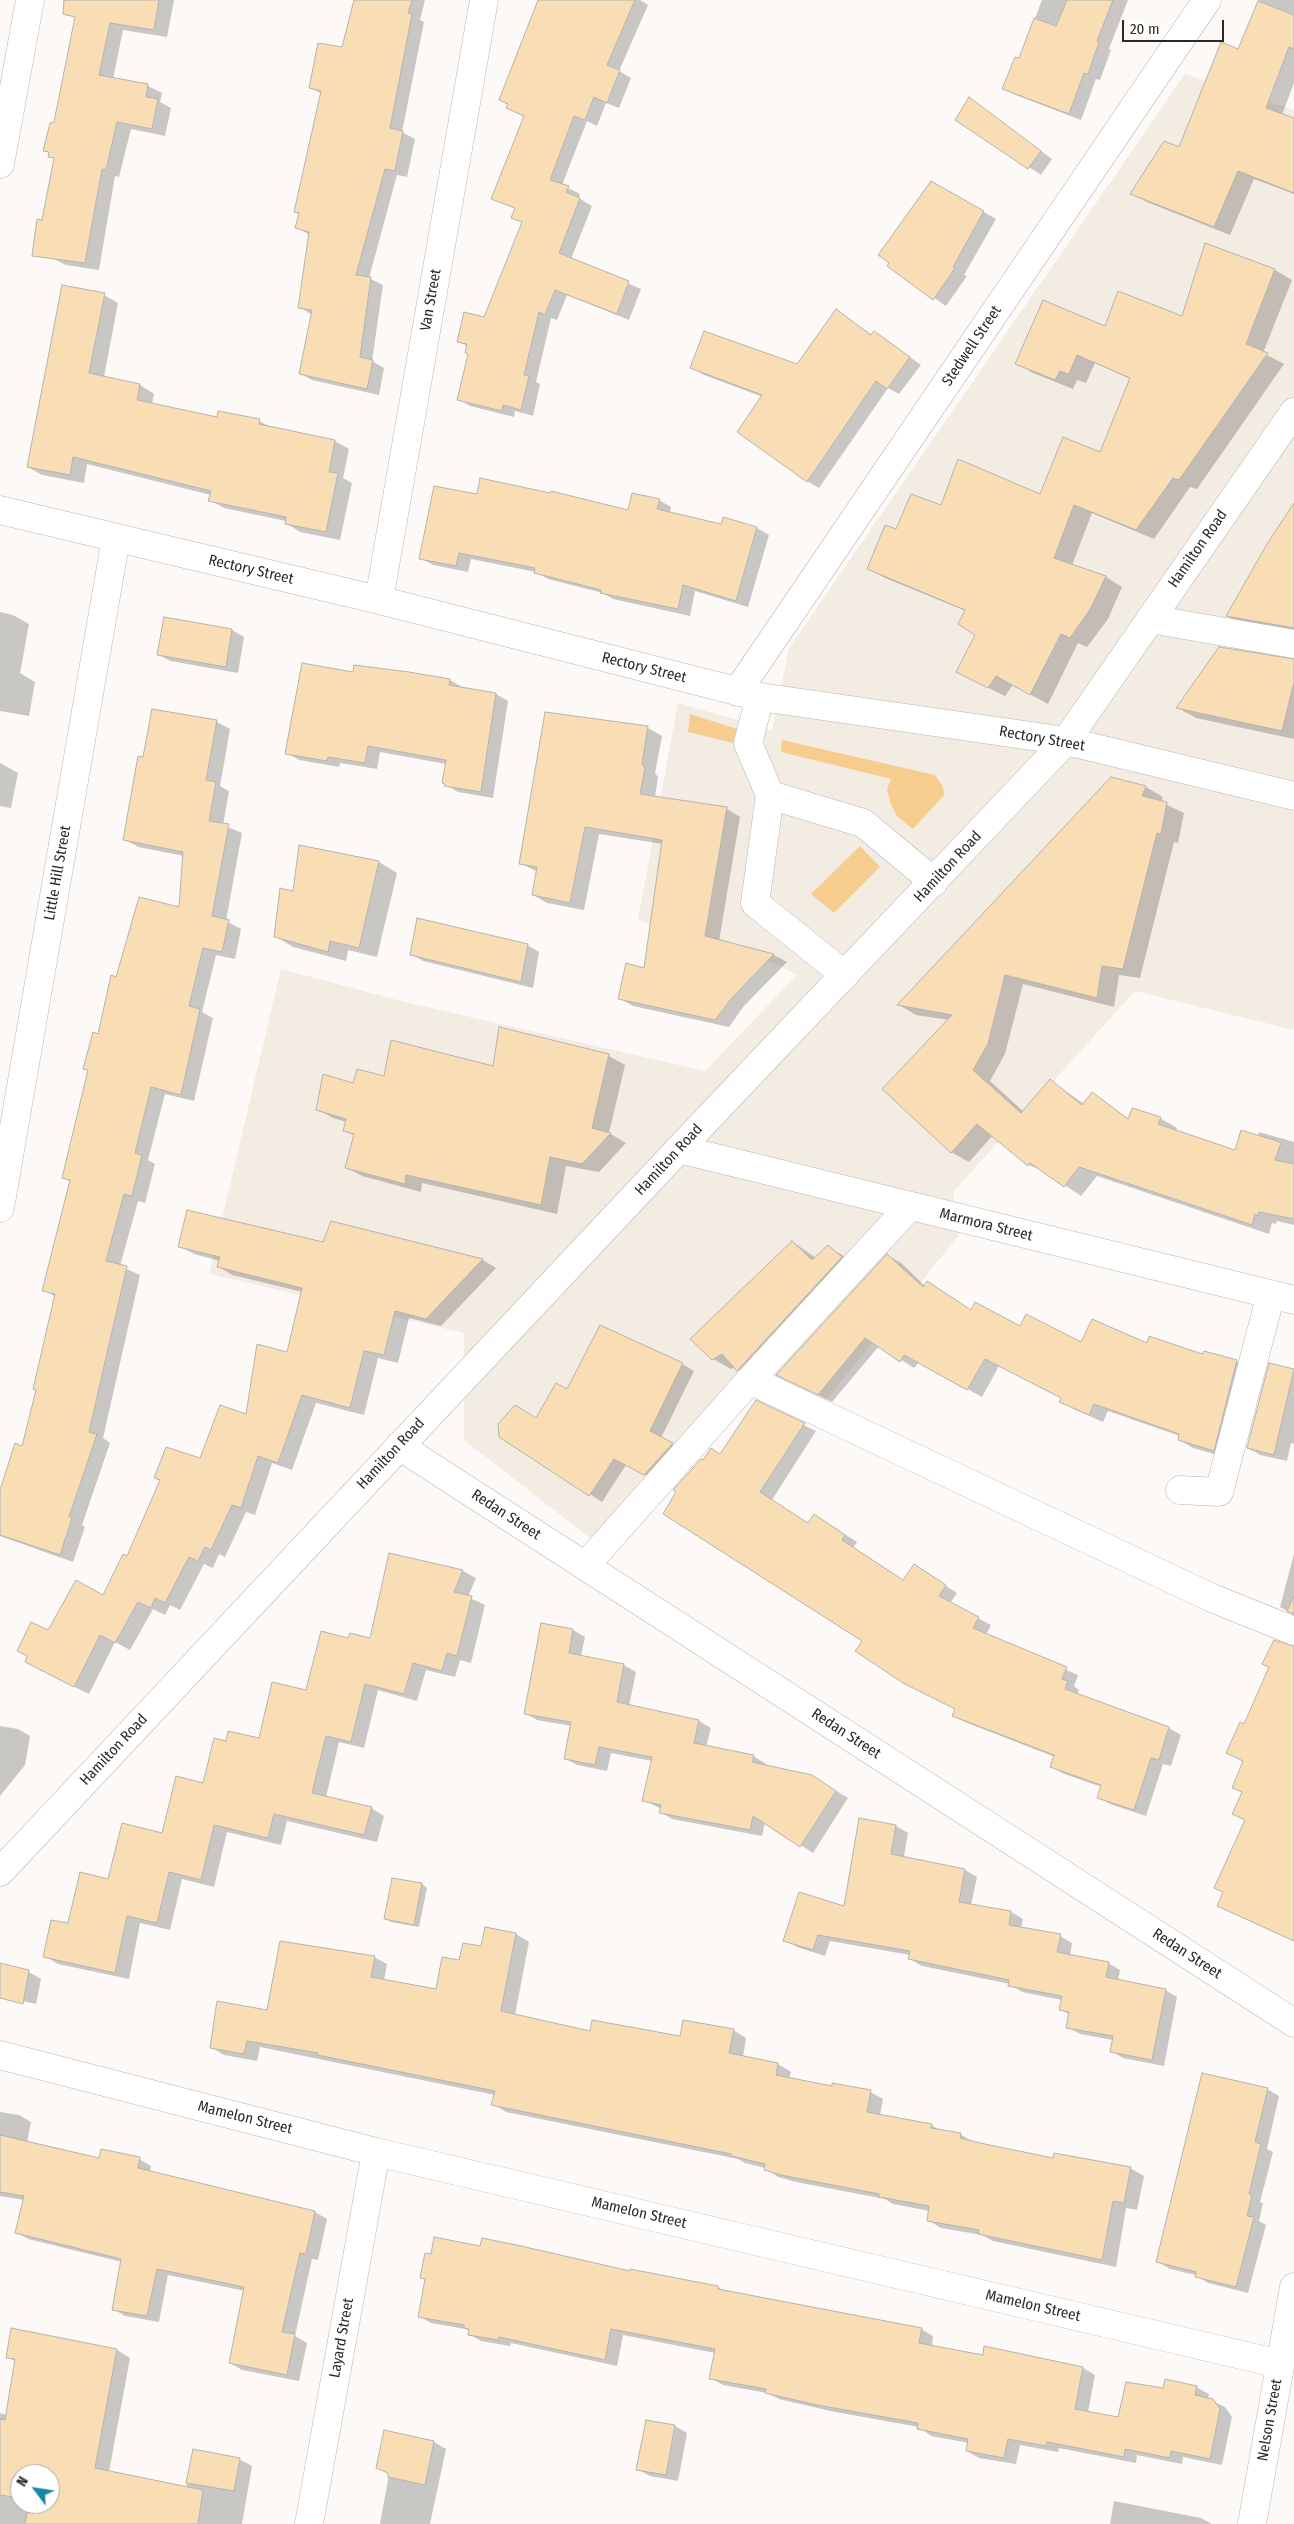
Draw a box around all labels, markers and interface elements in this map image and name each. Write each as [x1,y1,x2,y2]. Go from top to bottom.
scale bar [1124,10,1226,42]
text: 20 m [1130,20,1160,38]
street label: Van Street [417,268,445,332]
street label: Stedwell Street [938,302,1006,390]
street label: Hamilton Road [1165,507,1231,591]
street label: Rectory Street [207,551,295,589]
street label: Rectory Street [600,649,688,687]
street label: Rectory Street [998,723,1086,755]
street label: Little Hill Street [41,824,75,922]
street label: Hamilton Road [910,828,986,906]
street label: Hamilton Road [631,1121,707,1199]
street label: Marmora Street [938,1205,1034,1245]
street label: Hamilton Road [353,1415,429,1493]
street label: Redan Street [468,1486,544,1544]
street label: Redan Street [808,1705,884,1763]
street label: Hamilton Road [76,1711,152,1789]
street label: Redan Street [1149,1925,1225,1983]
street label: Mamelon Street [196,2098,294,2138]
street label: Mamelon Street [590,2193,688,2233]
street label: Mamelon Street [984,2286,1082,2326]
street label: Layard Street [326,2297,358,2379]
street label: Nelson Street [1254,2378,1286,2462]
north arrow [10,2464,60,2514]
text: N [13,2474,32,2490]

